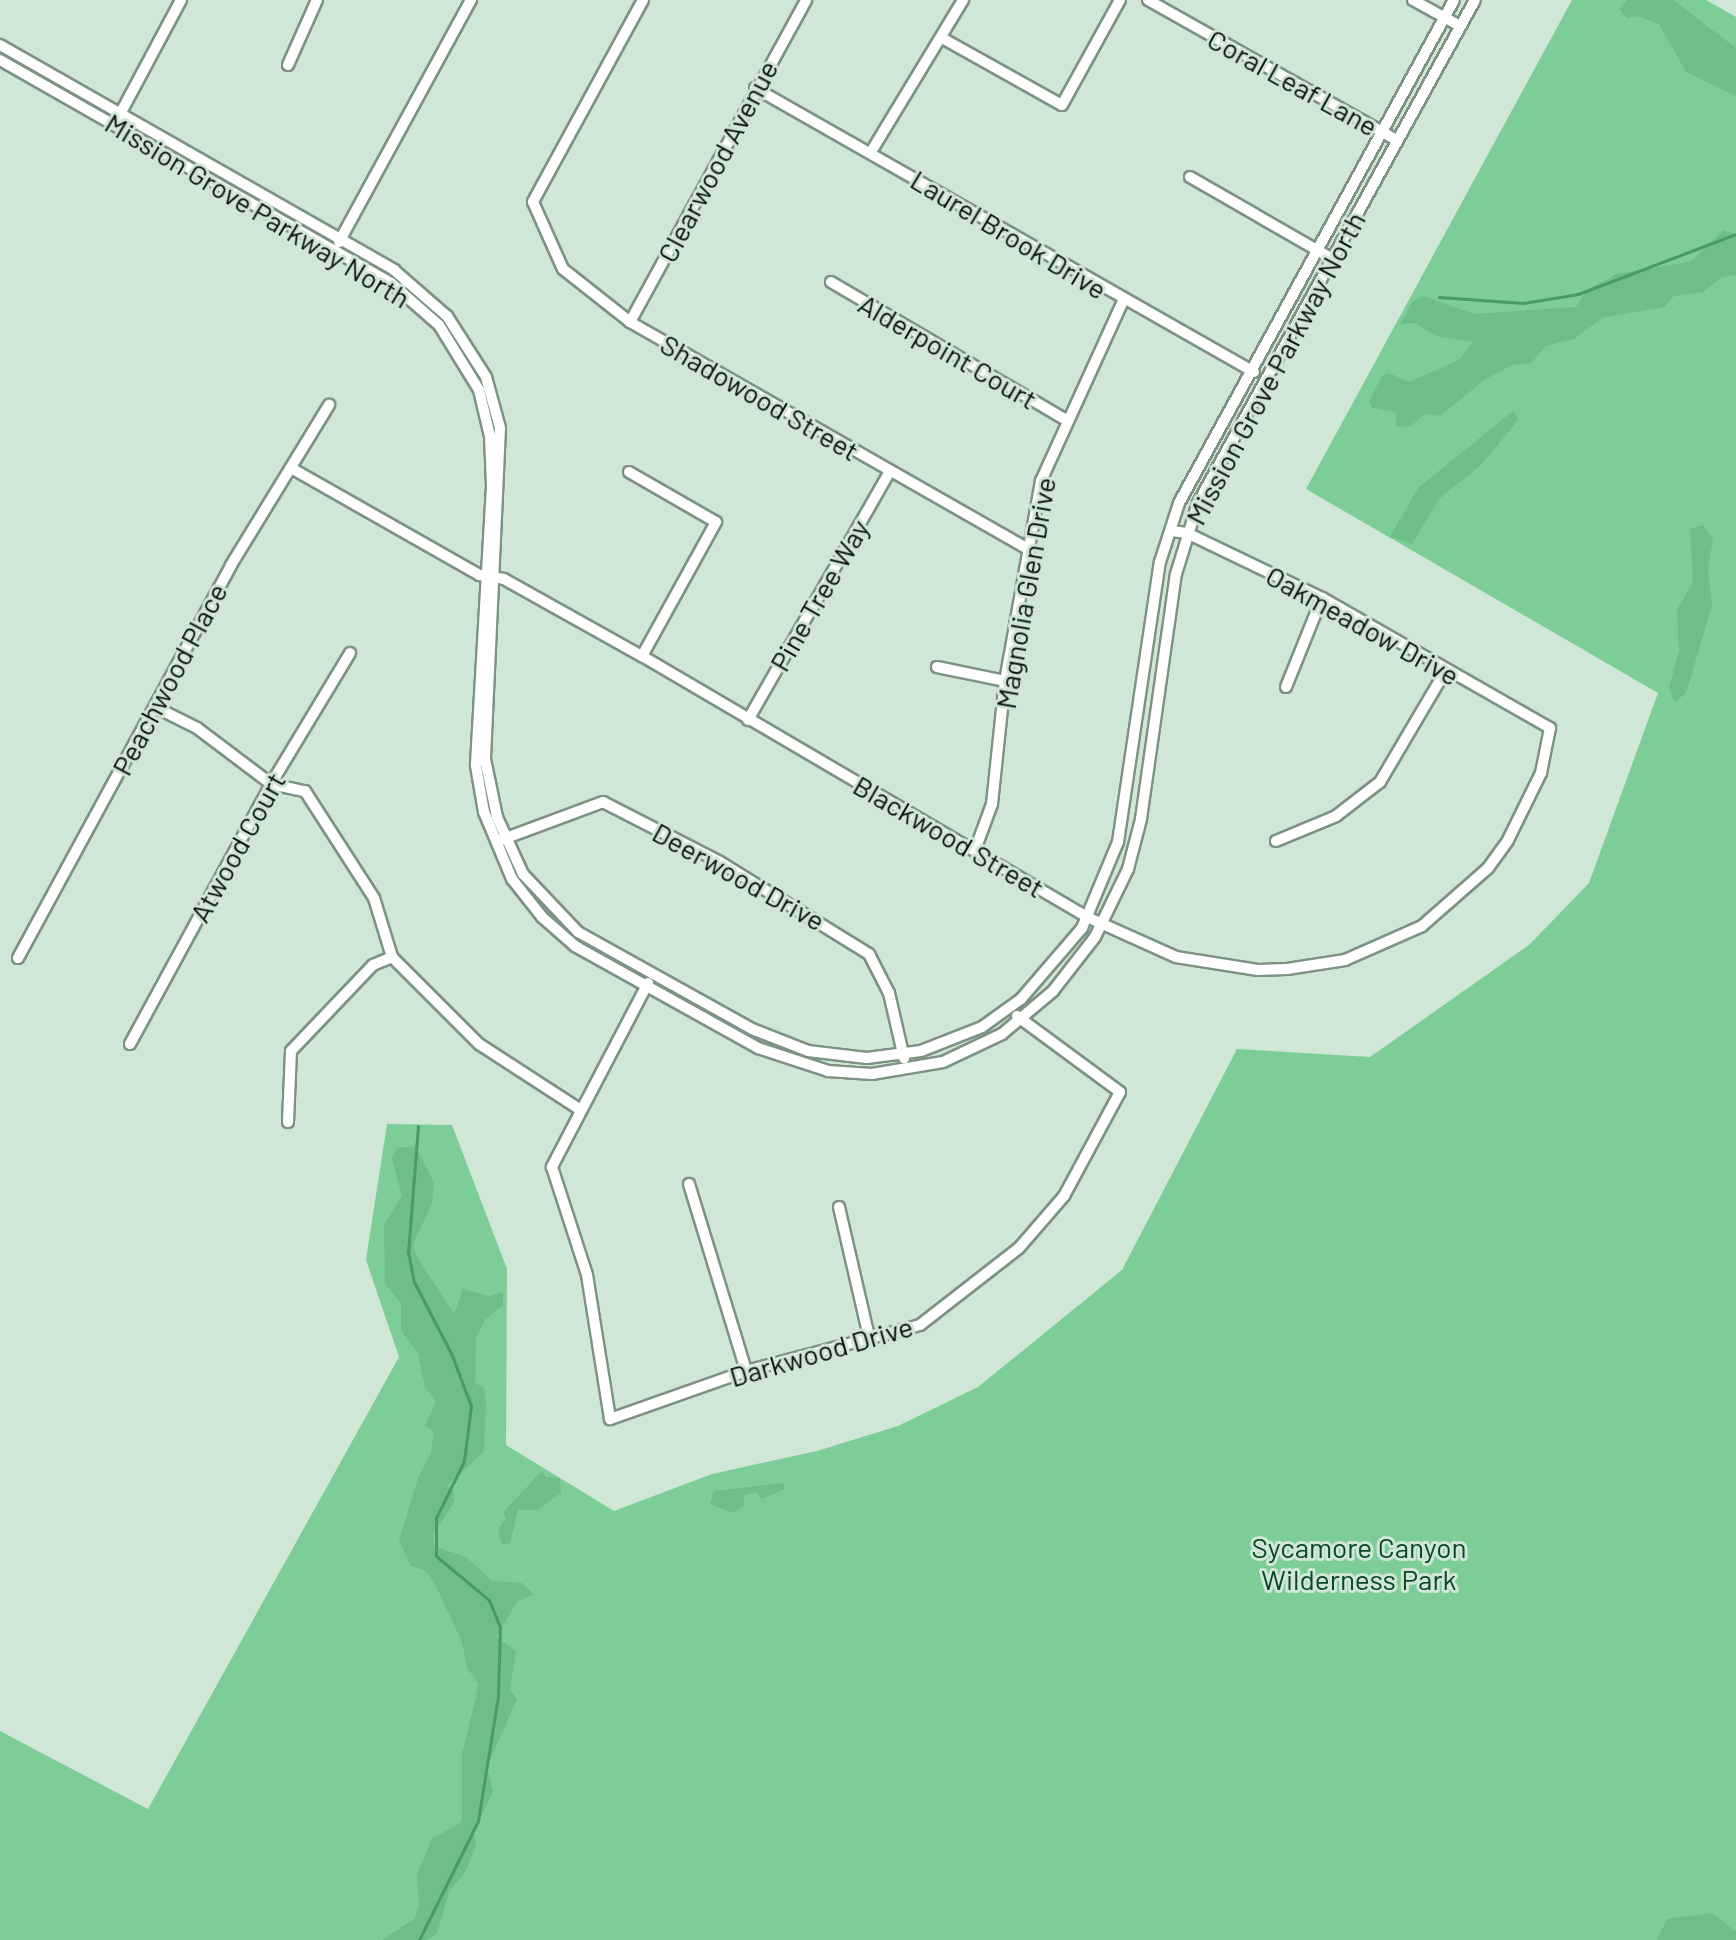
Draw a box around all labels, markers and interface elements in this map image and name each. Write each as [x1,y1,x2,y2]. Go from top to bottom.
street label: Coral Leaf Lane [1202,21,1384,143]
street label: Clearwood Avenue [650,54,784,268]
street label: Mission Grove Parkway North [99,106,417,314]
street label: Laurel Brook Drive [905,162,1113,306]
street label: Mission Grove Parkway North [1178,206,1372,530]
street label: Alderpoint Court [853,286,1043,416]
street label: Shadowood Street [655,327,865,467]
street label: Magnolia Glen Drive [988,475,1062,711]
street label: Pine Tree Way [762,513,876,677]
street label: Oakmeadow Drive [1260,558,1466,692]
street label: Peachwood Place [104,577,234,781]
street label: Atwood Court [182,766,292,928]
street label: Blackwood Street [848,768,1050,904]
street label: Deerwood Drive [647,815,831,937]
street label: Darkwood Drive [725,1309,917,1393]
park label: Sycamore Canyon Wilderness Park [1251,1530,1467,1596]

